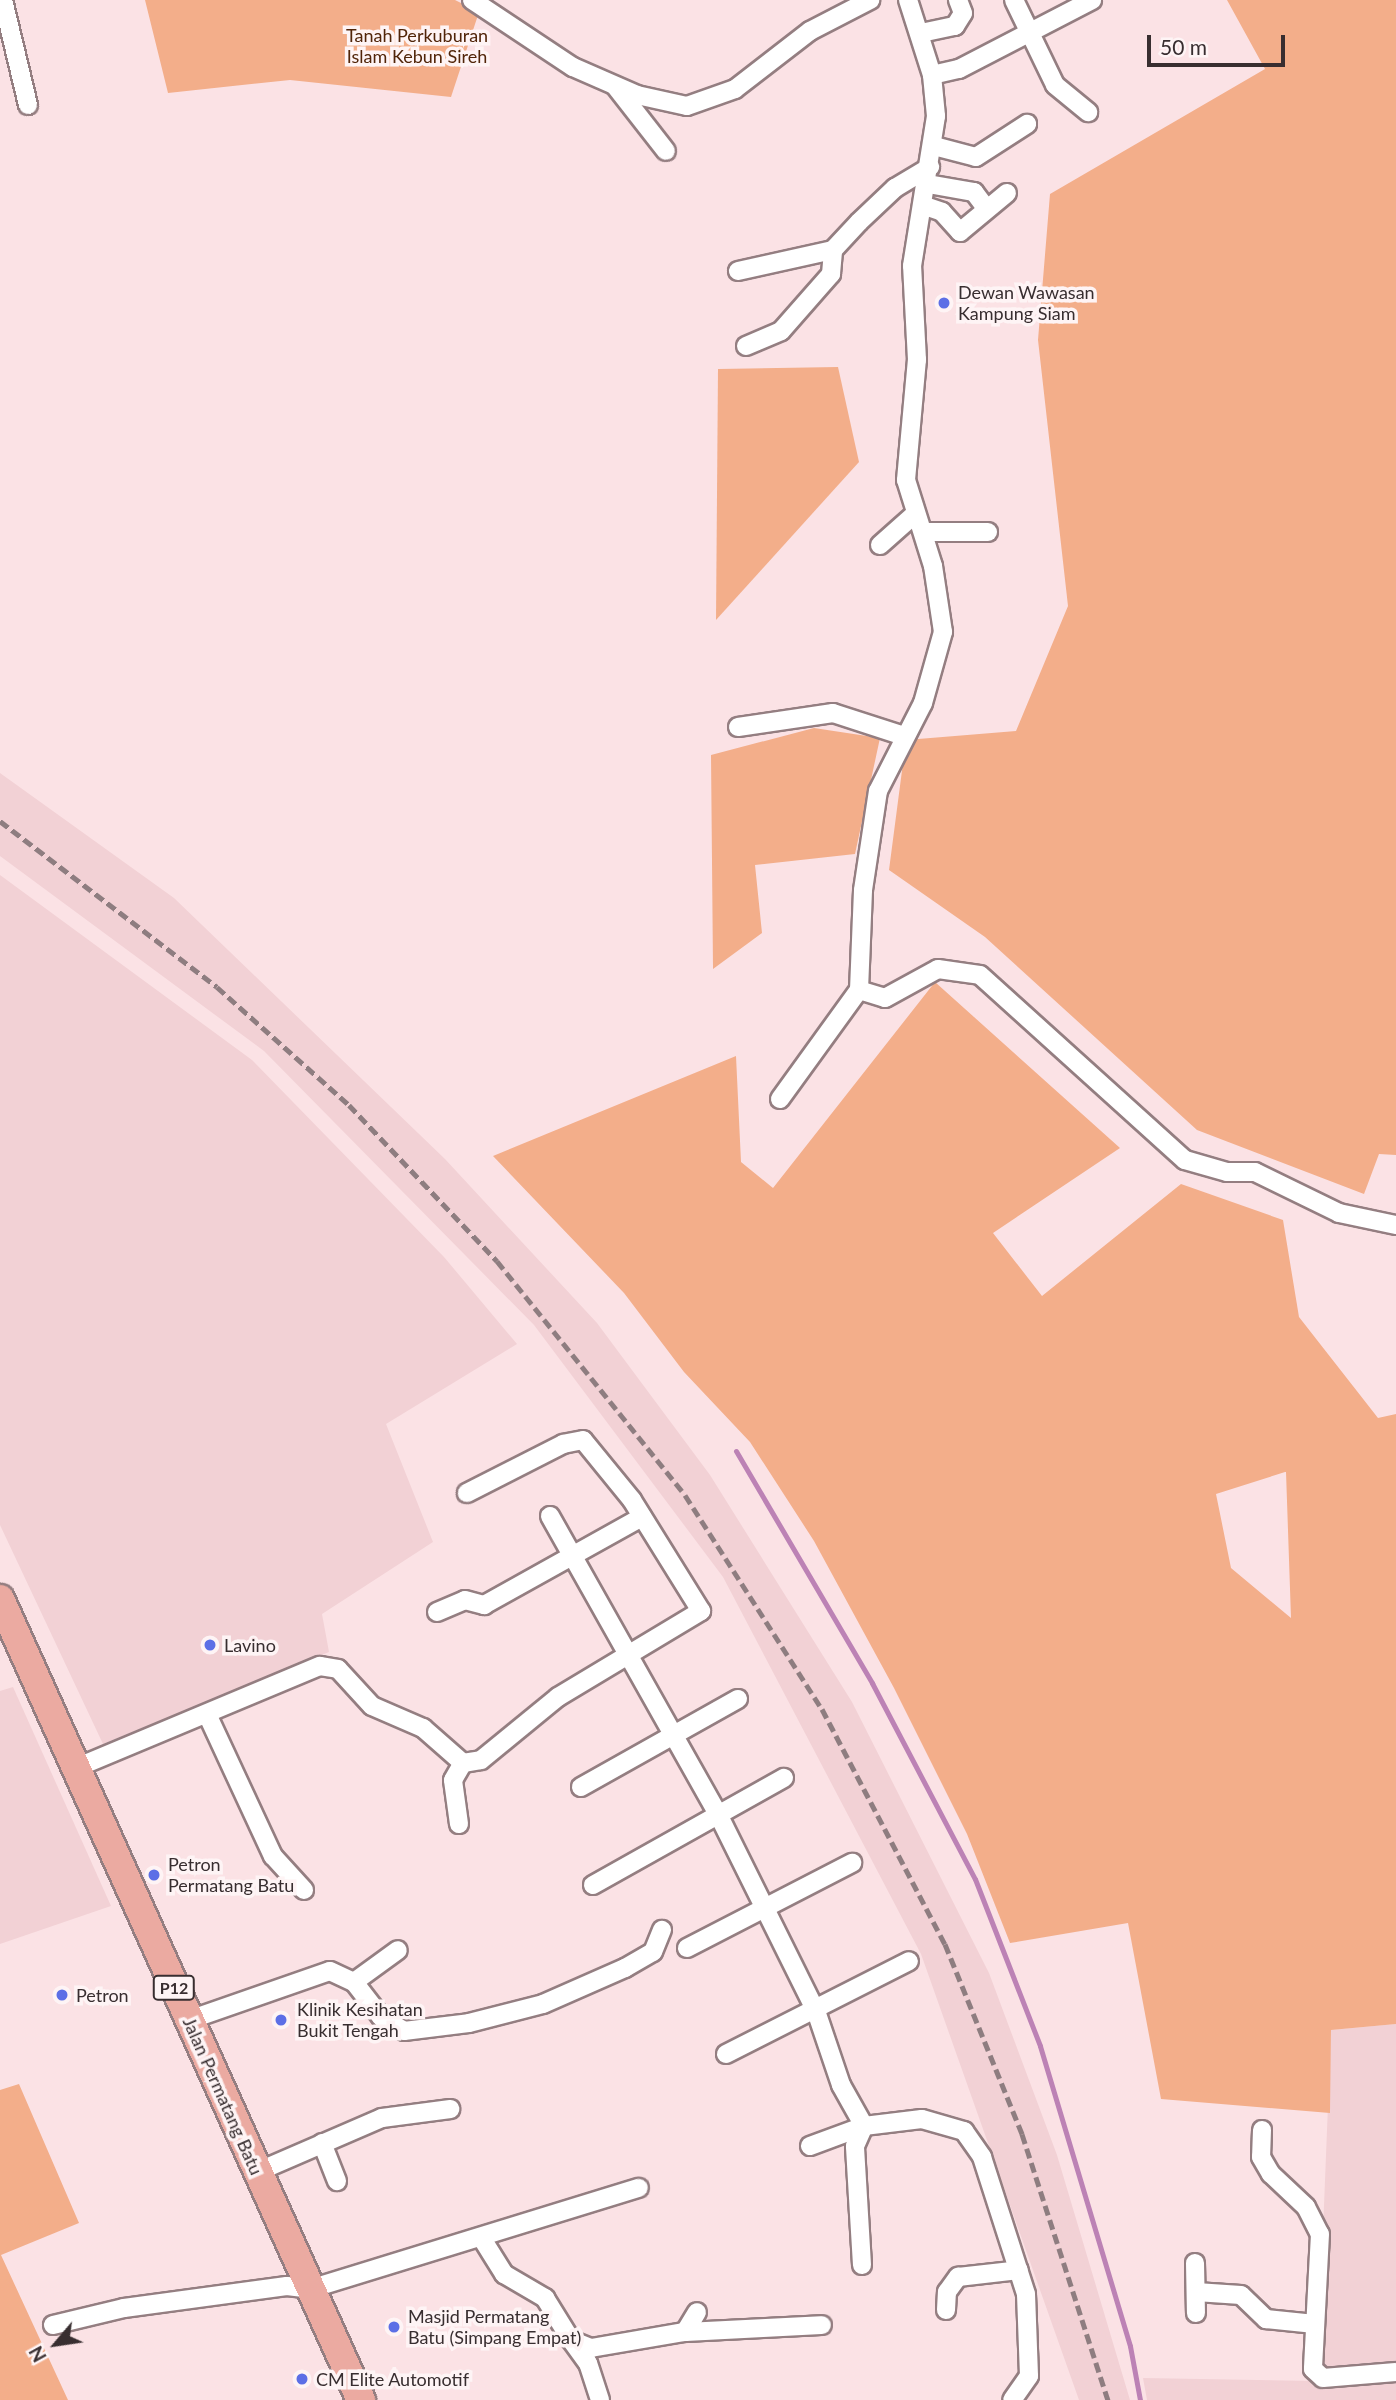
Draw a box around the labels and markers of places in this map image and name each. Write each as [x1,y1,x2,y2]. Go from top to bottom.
place label: Dewan Wawasan Kampung Siam [958,282,1095,324]
marker: Dewan Wawasan Kampung Siam [936,295,952,311]
place label: Lavino [224,1634,276,1656]
marker: Lavino [202,1637,218,1653]
place label: Petron Permatang Batu [168,1854,294,1896]
marker: Petron Permatang Batu [146,1867,162,1883]
place label: Petron [76,1984,129,2006]
marker: Petron [54,1987,70,2003]
place label: Klinik Kesihatan Bukit Tengah [297,1999,423,2042]
marker: Klinik Kesihatan Bukit Tengah [271,2010,291,2030]
place label: Masjid Permatang Batu (Simpang Empat) [408,2306,581,2348]
marker: Masjid Permatang Batu (Simpang Empat) [386,2319,402,2335]
place label: CM Elite Automotif [316,2368,470,2390]
marker: CM Elite Automotif [294,2371,310,2387]

